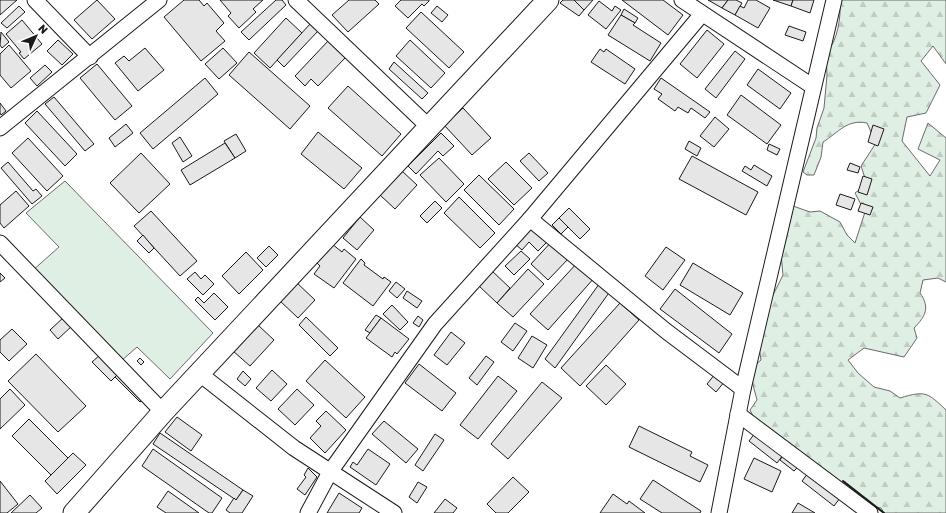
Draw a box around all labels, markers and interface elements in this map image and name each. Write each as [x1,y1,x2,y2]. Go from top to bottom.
north arrow [16,16,56,56]
text: N [35,22,50,37]

